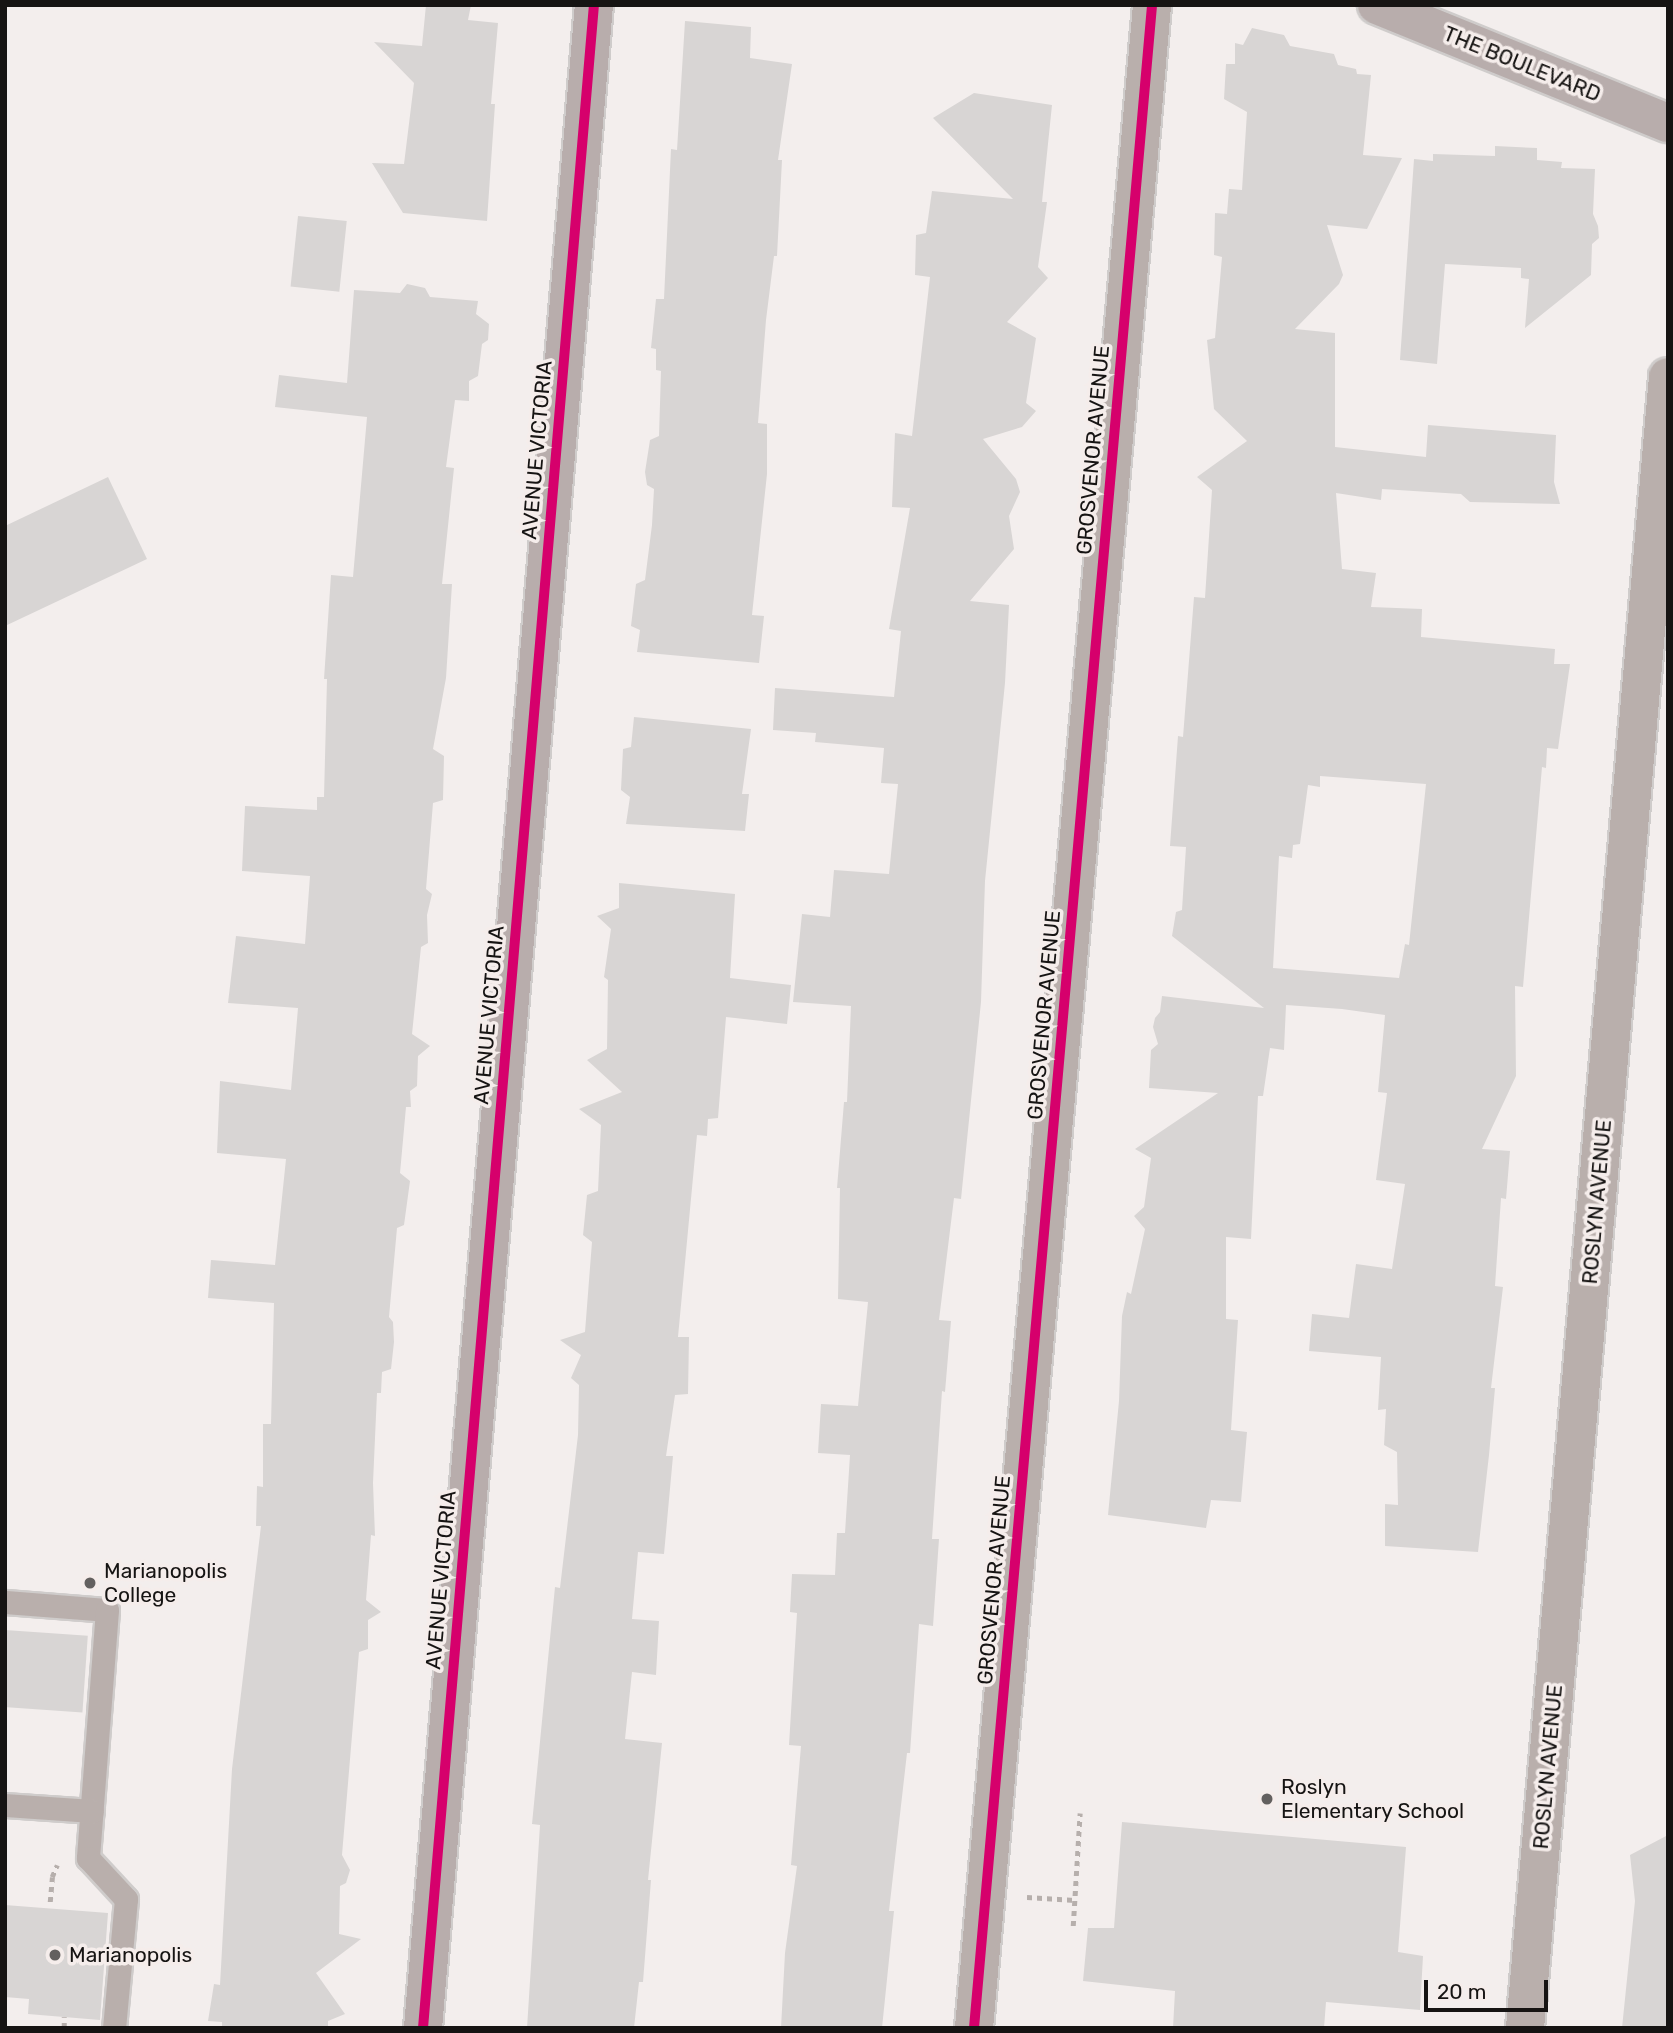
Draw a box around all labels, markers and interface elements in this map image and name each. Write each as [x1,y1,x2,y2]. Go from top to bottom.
street label: THE BOULEVARD [1440,21,1604,107]
street label: GROSVENOR AVENUE [1071,344,1115,556]
street label: AVENUE VICTORIA [517,359,557,541]
street label: GROSVENOR AVENUE [1022,909,1066,1121]
street label: AVENUE VICTORIA [469,924,509,1106]
street label: ROSLYN AVENUE [1577,1118,1617,1286]
street label: GROSVENOR AVENUE [972,1474,1016,1686]
street label: AVENUE VICTORIA [421,1489,461,1671]
place label: Marianopolis College [104,1558,227,1608]
marker: Marianopolis College [82,1575,98,1591]
street label: ROSLYN AVENUE [1528,1683,1568,1851]
place label: Roslyn Elementary School [1281,1774,1465,1824]
marker: Roslyn Elementary School [1259,1791,1275,1807]
place label: Marianopolis [69,1942,192,1968]
marker: Marianopolis [47,1947,63,1963]
scale bar [1428,1966,1552,2010]
text: 20 m [1437,1979,1486,2004]

